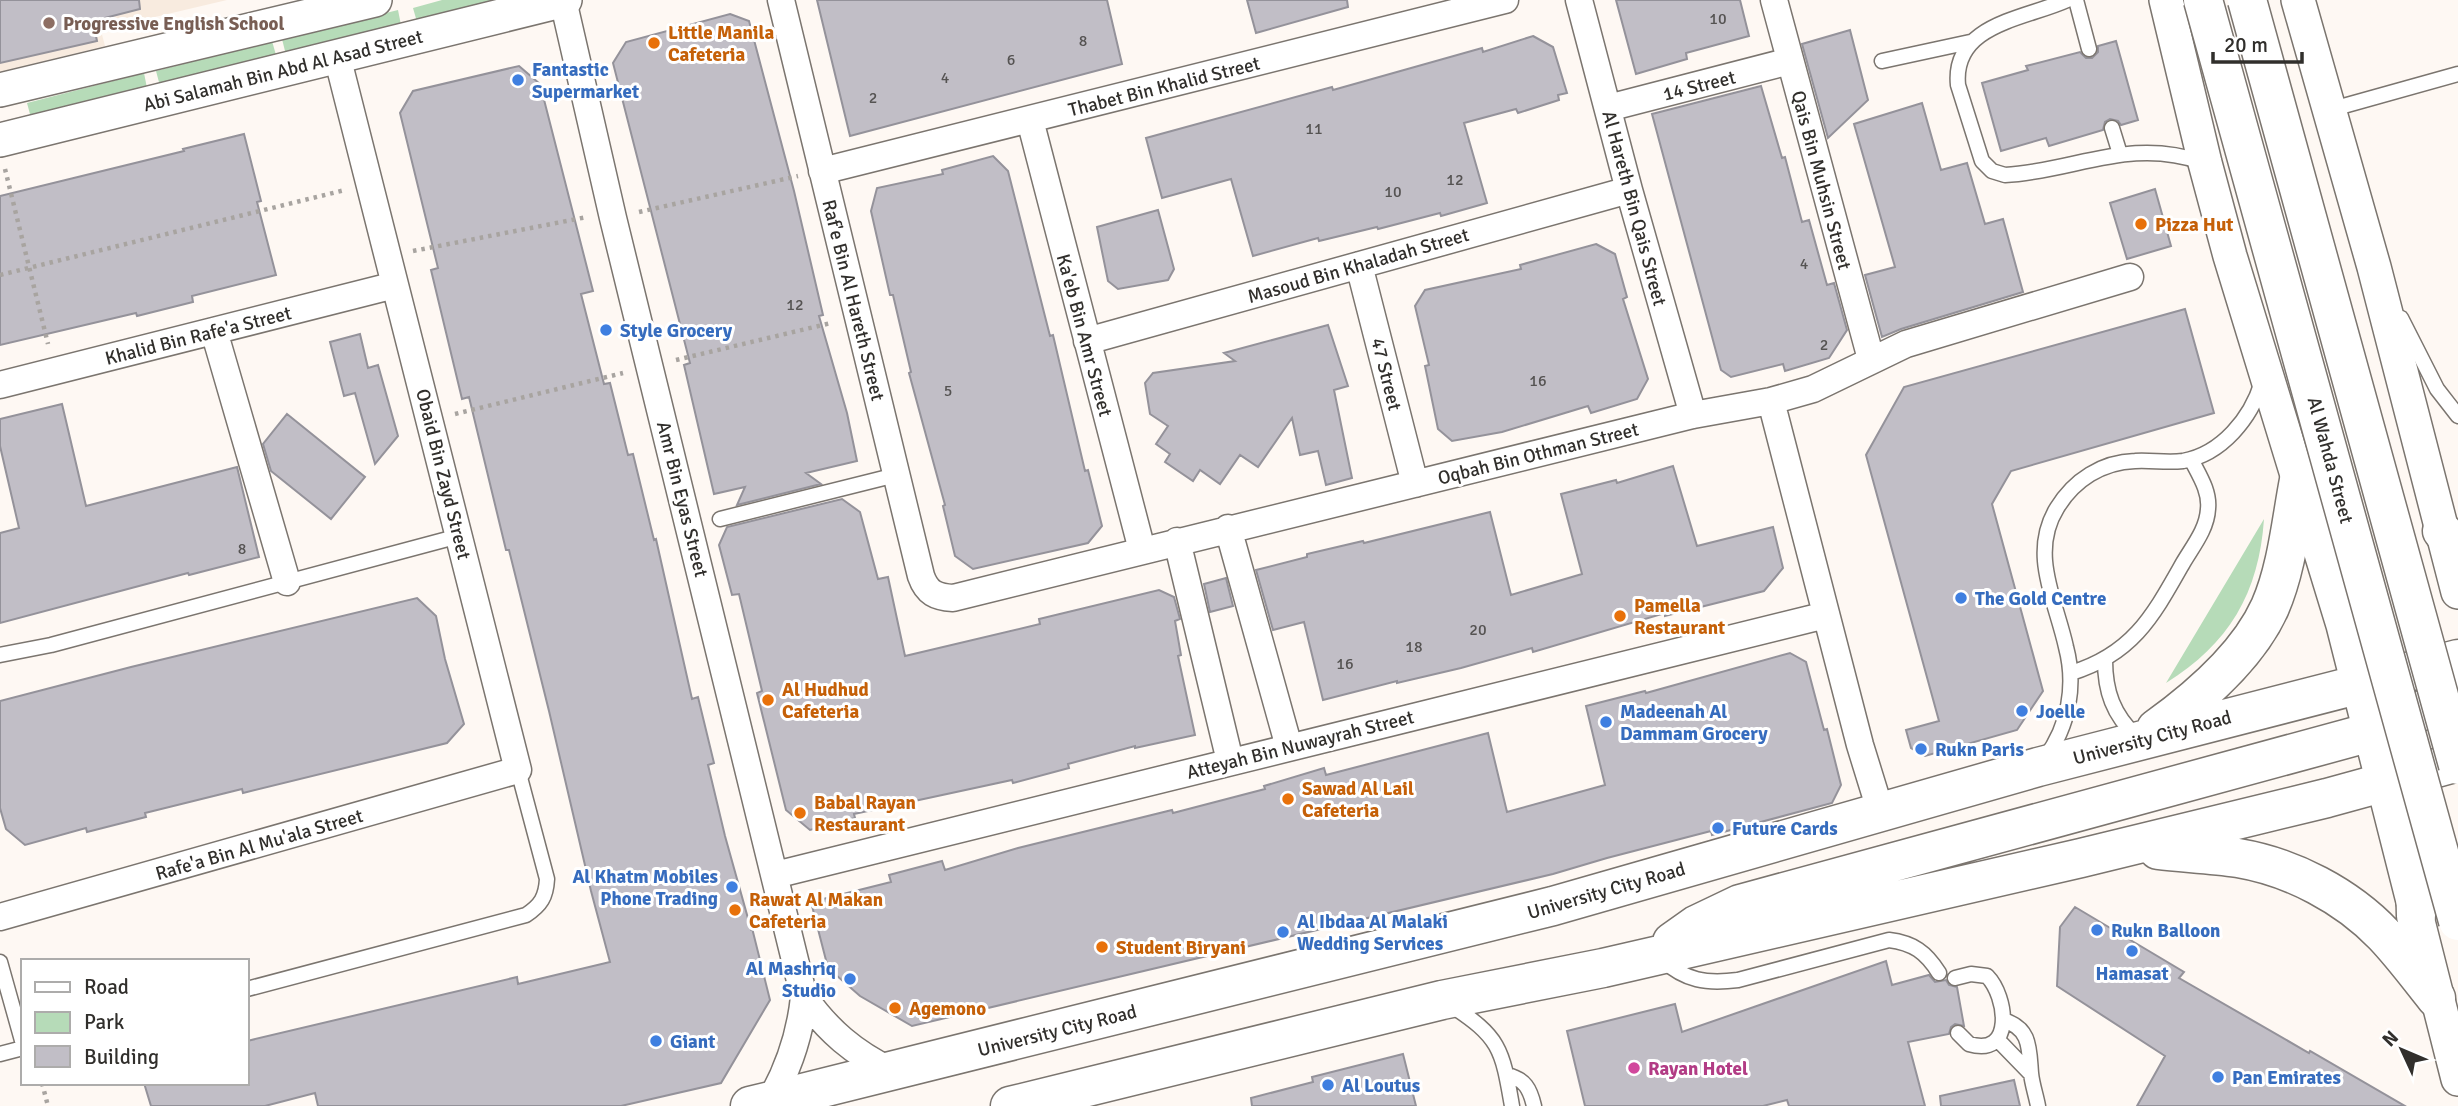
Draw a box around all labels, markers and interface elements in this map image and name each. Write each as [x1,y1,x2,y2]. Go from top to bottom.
house number: 10 [1709,9,1727,29]
place label: Progressive English School [63,12,285,36]
marker: Progressive English School [41,15,57,31]
place label: Little Manila Cafeteria [668,21,774,67]
scale bar [2213,21,2302,65]
street label: Abi Salamah Bin Abd Al Asad Street [141,25,426,117]
house number: 8 [1079,31,1087,51]
text: 20 m [2224,32,2268,58]
marker: Little Manila Cafeteria [646,35,662,51]
house number: 6 [1007,50,1015,70]
street label: Thabet Bin Khalid Street [1066,51,1263,122]
place label: Fantastic Supermarket [532,58,639,104]
street label: 14 Street [1660,65,1738,107]
house number: 4 [941,68,950,88]
marker: Fantastic Supermarket [510,72,526,88]
house number: 2 [869,88,877,108]
street label: Qais Bin Muhsin Street [1786,88,1857,273]
street label: Al Hareth Bin Qais Street [1596,108,1672,309]
house number: 11 [1305,119,1323,139]
house number: 12 [1446,170,1464,190]
house number: 10 [1384,182,1402,202]
street label: Raf'e Bin Al Hareth Street [816,197,890,404]
place label: Pizza Hut [2155,213,2233,237]
marker: Pizza Hut [2133,216,2149,232]
street label: Masoud Bin Khaladah Street [1245,223,1472,309]
street label: Ka'eb Bin Amr Street [1051,251,1117,419]
house number: 4 [1800,254,1809,274]
house number: 12 [786,295,804,315]
street label: Khalid Bin Rafe'a Street [103,301,294,371]
place label: Style Grocery [620,319,733,343]
marker: Style Grocery [598,322,614,338]
street label: 47 Street [1365,335,1407,413]
house number: 2 [1820,335,1828,355]
house number: 16 [1529,371,1547,391]
house number: 5 [944,381,952,401]
street label: Obaid Bin Zayd Street [410,386,476,562]
street label: Al Wahda Street [2302,394,2359,526]
street label: Oqbah Bin Othman Street [1435,417,1642,491]
street label: Amr Bin Eyas Street [651,419,713,580]
house number: 8 [238,539,246,559]
place label: The Gold Centre [1975,587,2106,611]
marker: The Gold Centre [1953,590,1969,606]
place label: Pamella Restaurant [1634,594,1725,640]
marker: Pamella Restaurant [1612,608,1628,624]
house number: 20 [1469,620,1487,640]
house number: 18 [1405,637,1423,657]
house number: 16 [1336,654,1354,674]
place label: Al Hudhud Cafeteria [782,678,869,724]
marker: Al Hudhud Cafeteria [760,692,776,708]
place label: Madeenah Al Dammam Grocery [1620,700,1768,746]
place label: Joelle [2036,700,2085,724]
marker: Joelle [2014,703,2030,719]
street label: Atteyah Bin Nuwayrah Street [1184,705,1417,785]
street label: University City Road [2070,705,2234,771]
marker: Madeenah Al Dammam Grocery [1598,714,1614,730]
place label: Rukn Paris [1935,738,2024,762]
marker: Rukn Paris [1913,741,1929,757]
place label: Sawad Al Lail Cafeteria [1302,777,1414,823]
place label: Babal Rayan Restaurant [814,791,916,837]
marker: Sawad Al Lail Cafeteria [1280,791,1296,807]
street label: Rafe'a Bin Al Mu'ala Street [153,804,366,886]
marker: Babal Rayan Restaurant [792,805,808,821]
place label: Future Cards [1732,817,1838,841]
marker: Future Cards [1710,820,1726,836]
street label: University City Road [1525,857,1688,925]
place label: Al Khatm Mobiles Phone Trading [572,865,718,911]
marker: Al Khatm Mobiles Phone Trading [724,879,740,895]
place label: Rawat Al Makan Cafeteria [749,888,883,934]
marker: Rawat Al Makan Cafeteria [727,902,743,918]
place label: Al Ibdaa Al Malaki Wedding Services [1297,910,1448,956]
place label: Rukn Balloon [2111,919,2220,943]
marker: Rukn Balloon [2089,922,2105,938]
marker: Al Ibdaa Al Malaki Wedding Services [1275,924,1291,940]
place label: Student Biryani [1116,936,1246,960]
marker: Student Biryani [1094,939,1110,955]
marker: Hamasat [2124,943,2140,959]
place label: Al Mashriq Studio [746,957,836,1003]
legend [21,959,248,1085]
place label: Hamasat [2095,962,2169,986]
marker: Al Mashriq Studio [842,971,858,987]
text: Road [84,974,129,1000]
place label: Agemono [909,997,986,1021]
marker: Agemono [887,1000,903,1016]
street label: University City Road [975,1000,1139,1062]
text: Park [84,1009,125,1035]
north arrow [2367,1015,2437,1085]
text: N [2377,1026,2404,1052]
place label: Giant [670,1030,715,1054]
marker: Giant [648,1033,664,1049]
text: Building [84,1044,159,1070]
place label: Rayan Hotel [1648,1057,1748,1081]
marker: Rayan Hotel [1626,1060,1642,1076]
place label: Pan Emirates [2232,1066,2341,1090]
marker: Pan Emirates [2210,1069,2226,1085]
place label: Al Loutus [1342,1074,1420,1098]
marker: Al Loutus [1320,1077,1336,1093]

